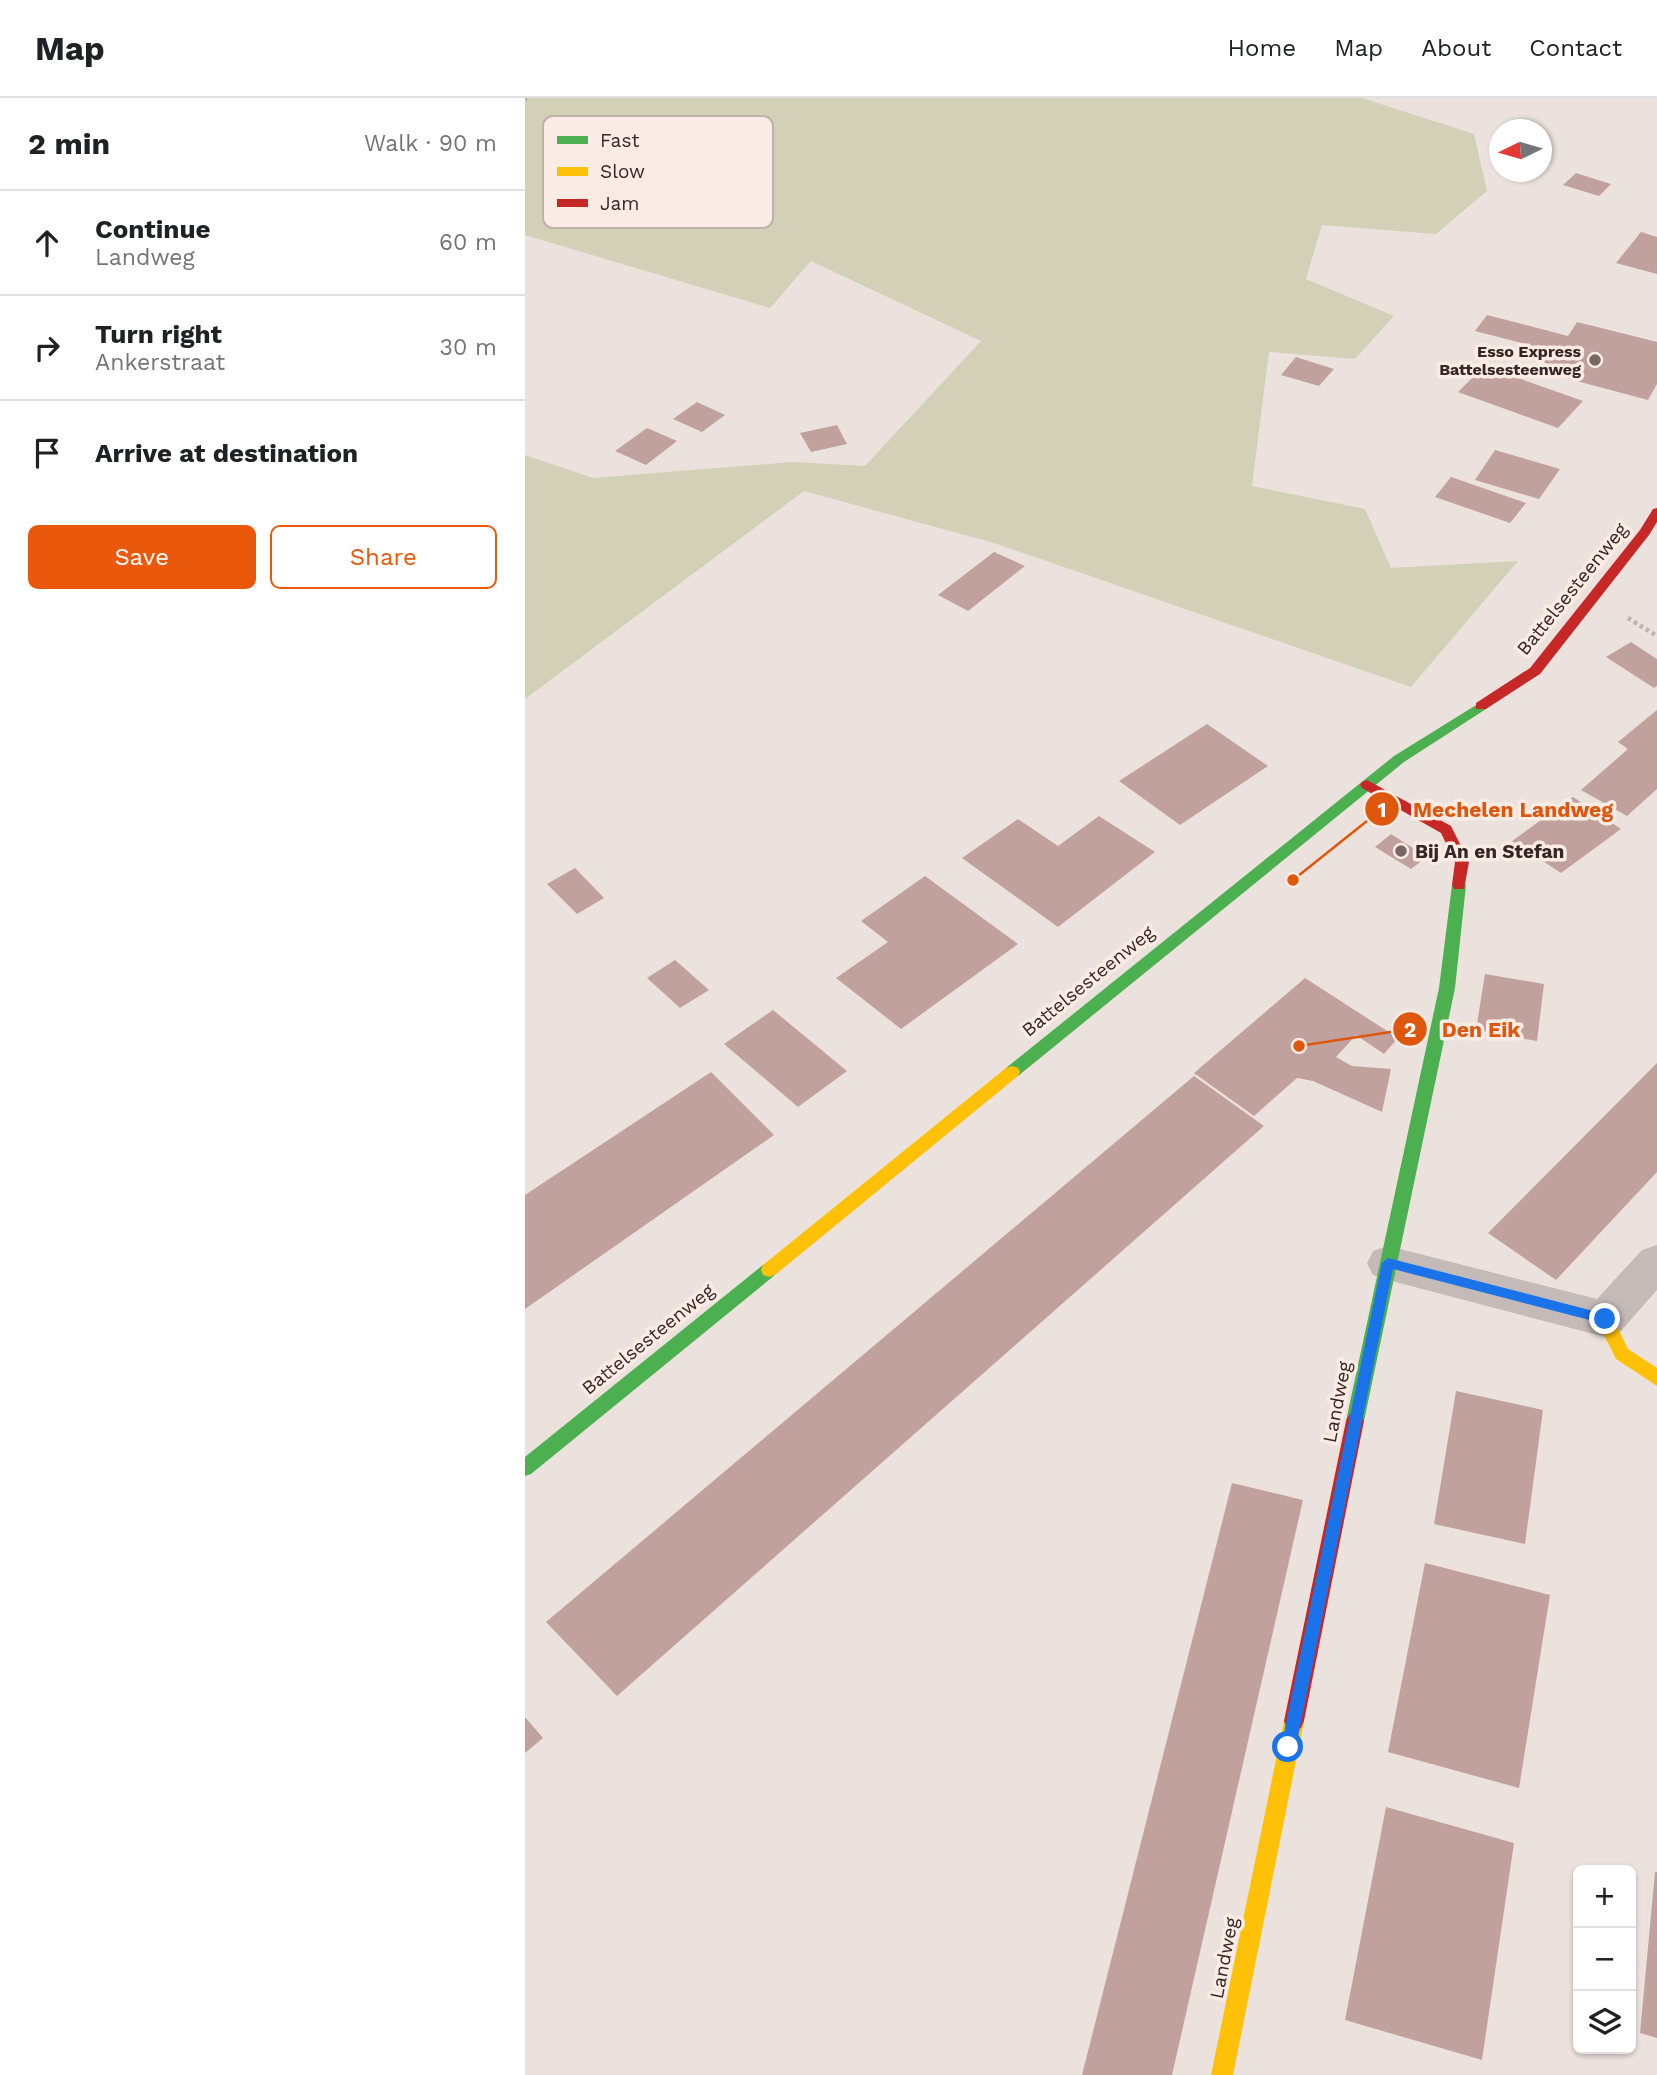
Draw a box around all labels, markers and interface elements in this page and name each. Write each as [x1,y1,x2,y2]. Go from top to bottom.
text: Map [35,29,105,68]
text: Home [1228,34,1296,62]
text: Map [1334,34,1383,62]
text: About [1421,34,1491,62]
text: Contact [1529,34,1622,62]
legend [543,116,773,228]
north arrow [1489,119,1552,182]
text: 2 min [28,126,110,161]
text: Fast [600,129,639,152]
text: Walk · 90 m [364,130,497,157]
text: Slow [600,160,645,183]
text: Jam [600,192,639,215]
text: Continue [95,214,211,244]
icon: ahead [28,224,66,262]
text: 60 m [439,229,497,256]
text: Landweg [95,244,195,271]
text: Turn right [95,319,222,349]
icon: right [28,329,66,367]
text: 30 m [440,334,497,361]
place label: Esso Express Battelsesteenweg [1439,342,1581,379]
text: Ankerstraat [95,349,225,376]
marker: Esso Express Battelsesteenweg [1587,352,1603,368]
icon: arrive [28,434,66,472]
text: Arrive at destination [95,438,358,468]
street label: Battelsesteenweg [1512,518,1633,660]
button: Save [28,525,256,589]
button: Share [270,525,497,589]
callout: Mechelen Landweg [1364,788,1627,830]
text: 1 [1377,797,1387,822]
text: Mechelen Landweg [1413,797,1613,822]
place label: Bij An en Stefan [1415,840,1564,863]
marker: Bij An en Stefan [1393,843,1409,859]
street label: Battelsesteenweg [1017,920,1159,1041]
callout: Den Eik [1393,1008,1534,1050]
text: 2 [1404,1017,1416,1042]
text: Den Eik [1442,1017,1521,1042]
street label: Battelsesteenweg [577,1278,719,1399]
route end [1589,1303,1620,1334]
street label: Landweg [1318,1358,1356,1445]
route start [1272,1731,1303,1762]
map controls [1573,1865,1636,2054]
button: + [1573,1865,1636,1928]
street label: Landweg [1205,1914,1243,2001]
button: − [1573,1928,1636,1991]
button: layers [1573,1991,1636,2054]

